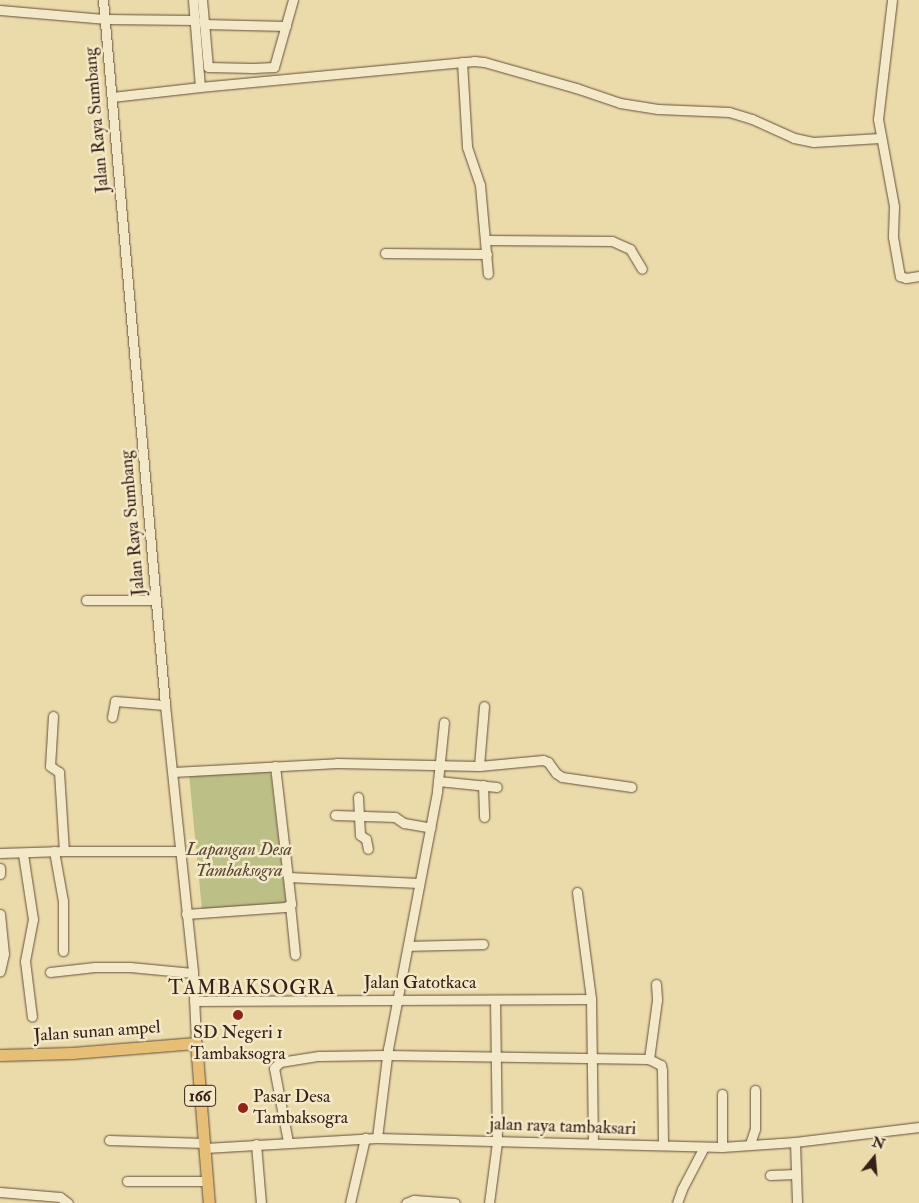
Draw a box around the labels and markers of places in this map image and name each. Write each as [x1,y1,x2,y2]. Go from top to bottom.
marker: SD Negeri 1 Tambaksogra [232,1009,244,1021]
place label: SD Negeri 1 Tambaksogra [190,1023,286,1066]
place label: Pasar Desa Tambaksogra [253,1087,348,1130]
marker: Pasar Desa Tambaksogra [237,1102,249,1114]

